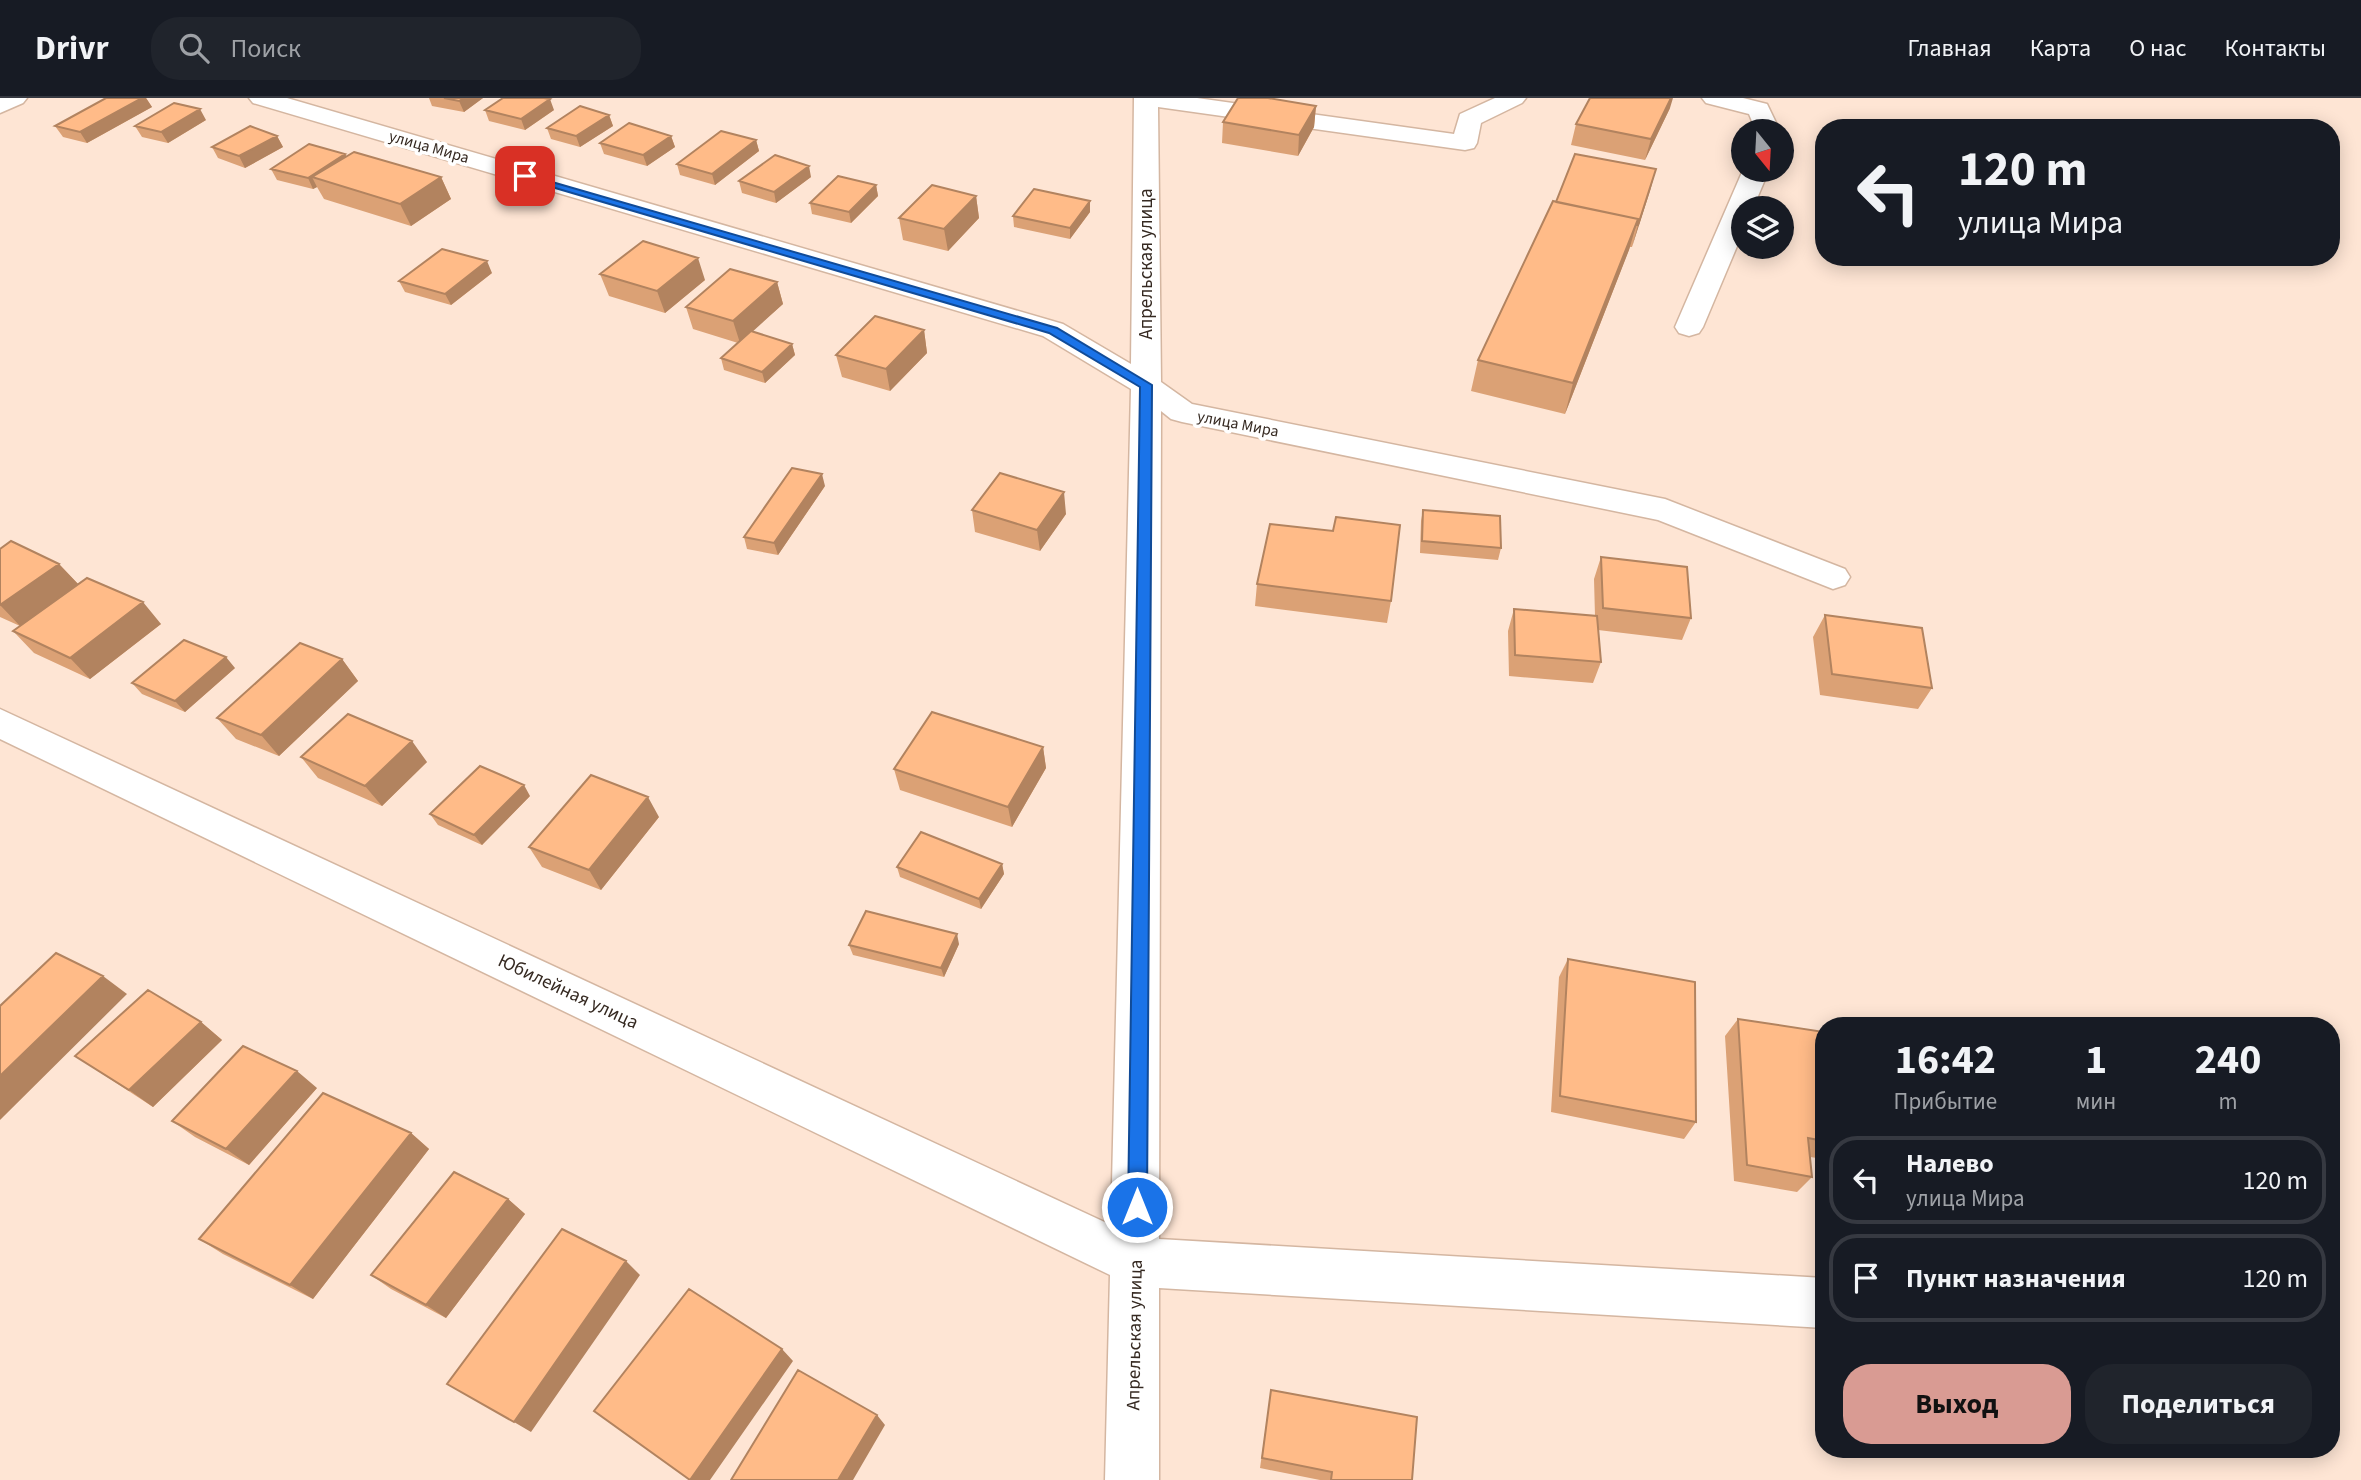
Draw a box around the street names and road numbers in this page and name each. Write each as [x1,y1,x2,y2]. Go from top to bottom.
street label: улица Мира [386,125,472,169]
street label: Апрельская улица [1133,188,1160,340]
street label: улица Мира [1195,405,1281,443]
street label: Юбилейная улица [493,948,643,1036]
street label: Апрельская улица [1120,1259,1150,1411]

